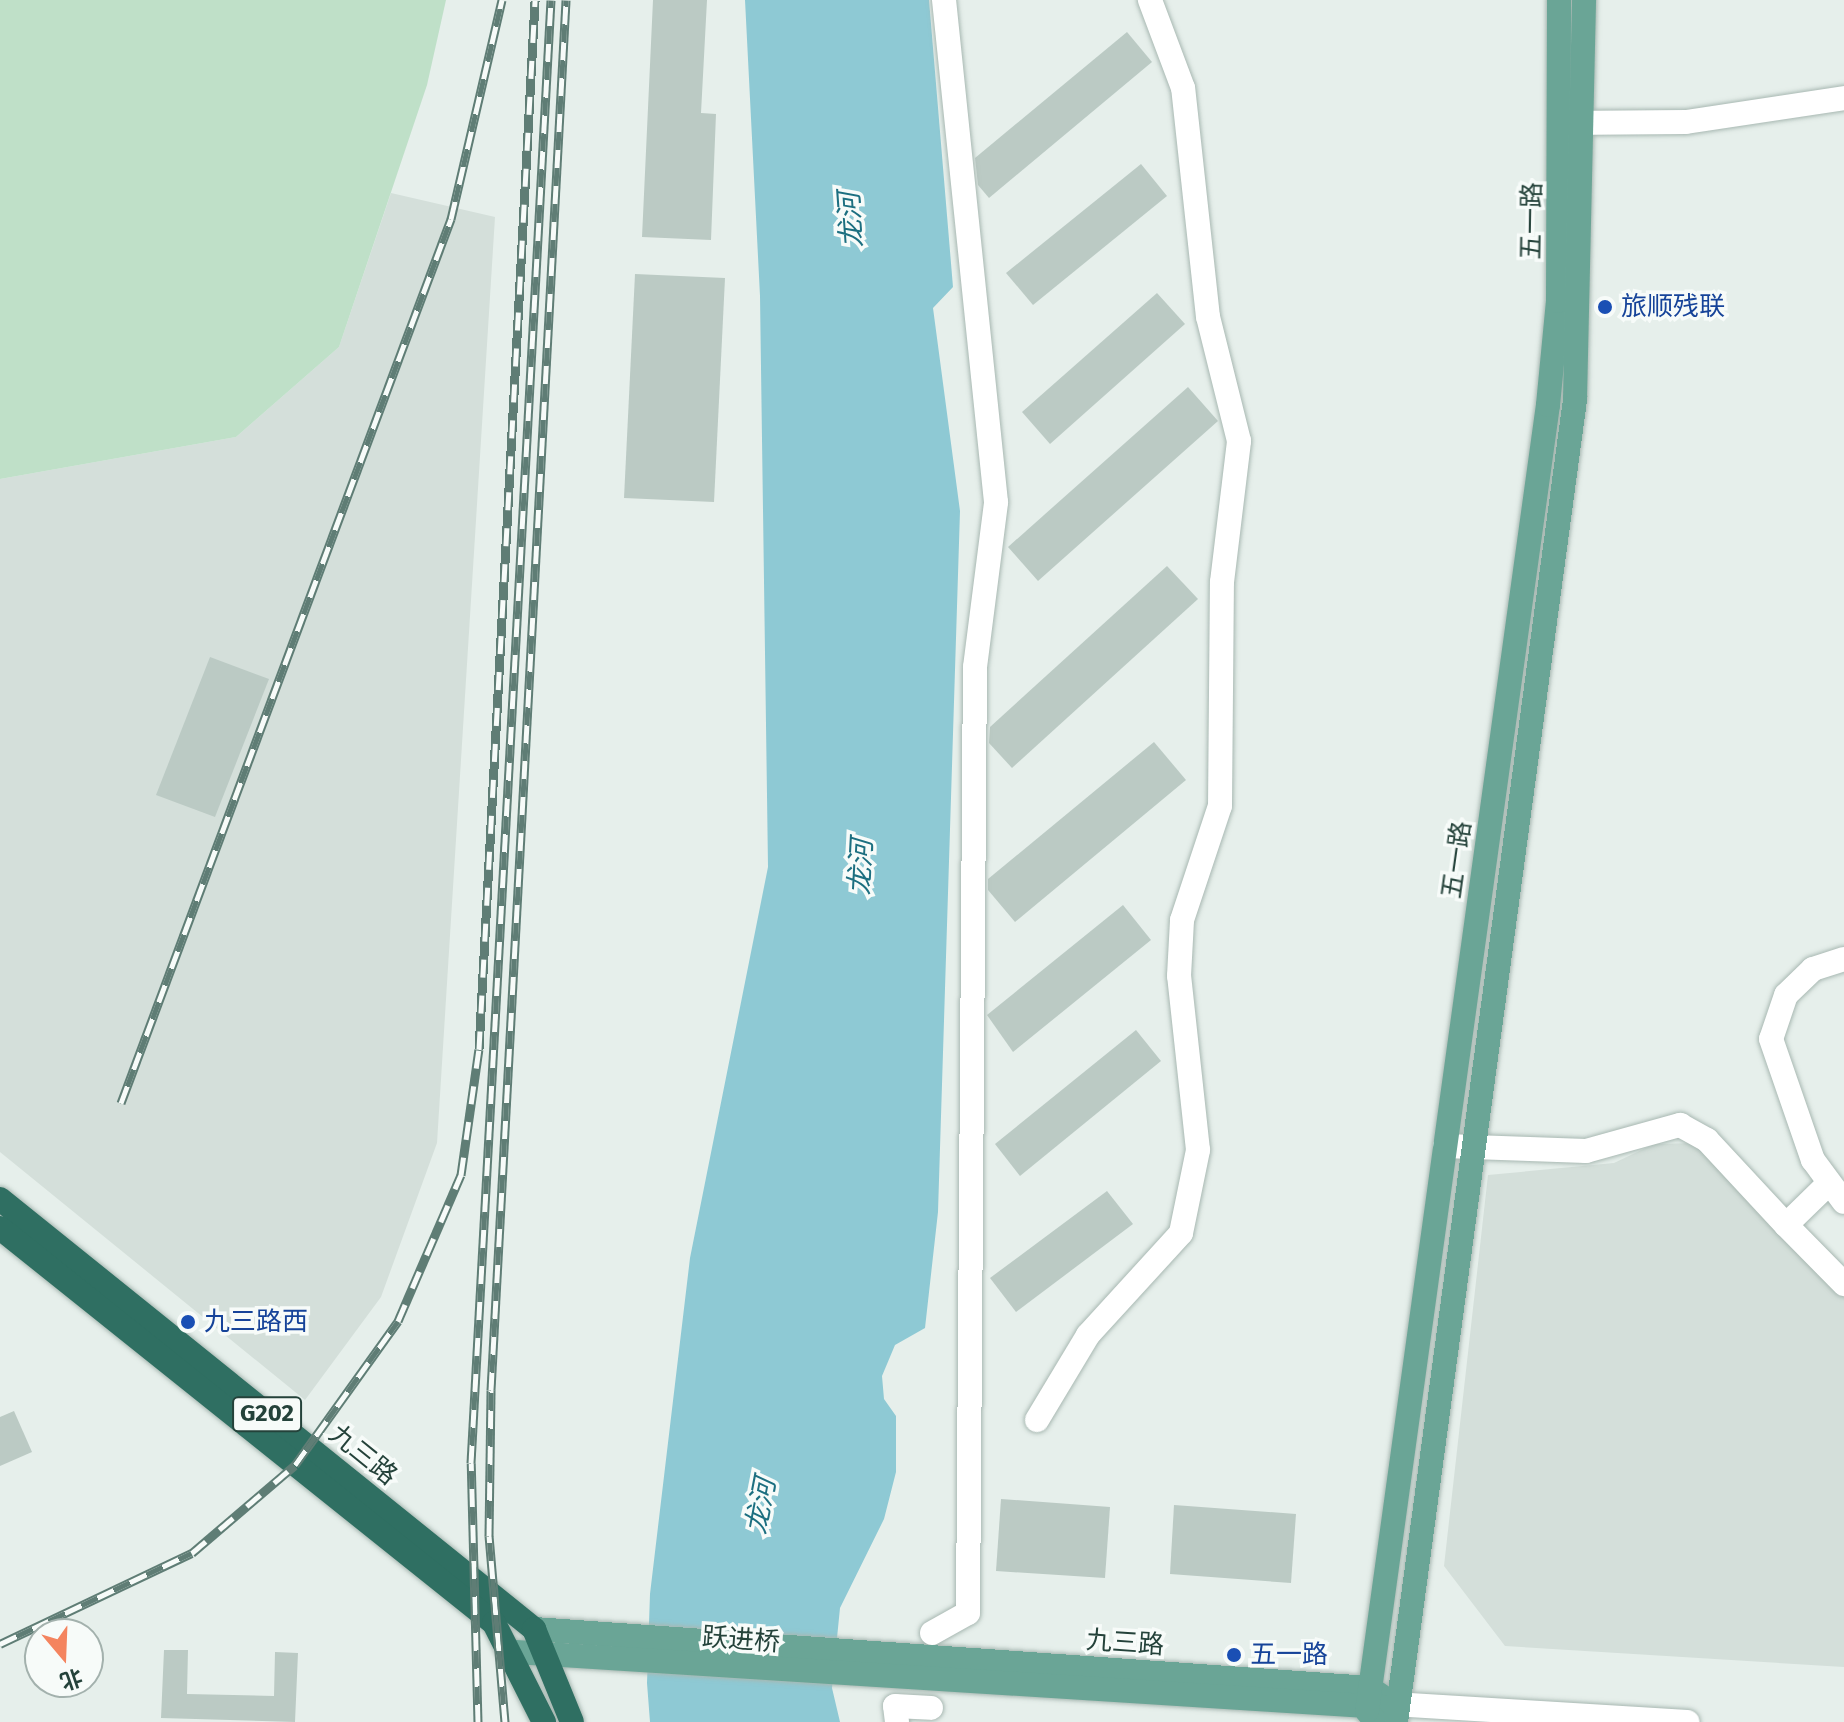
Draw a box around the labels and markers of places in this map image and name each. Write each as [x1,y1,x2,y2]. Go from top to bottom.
place label: 旅顺残联 [1621,291,1725,323]
marker: 旅顺残联 [1596,298,1614,316]
place label: 九三路西 [204,1306,308,1338]
marker: 九三路西 [179,1313,197,1331]
place label: 五一路 [1250,1639,1328,1671]
marker: 五一路 [1225,1646,1243,1664]

